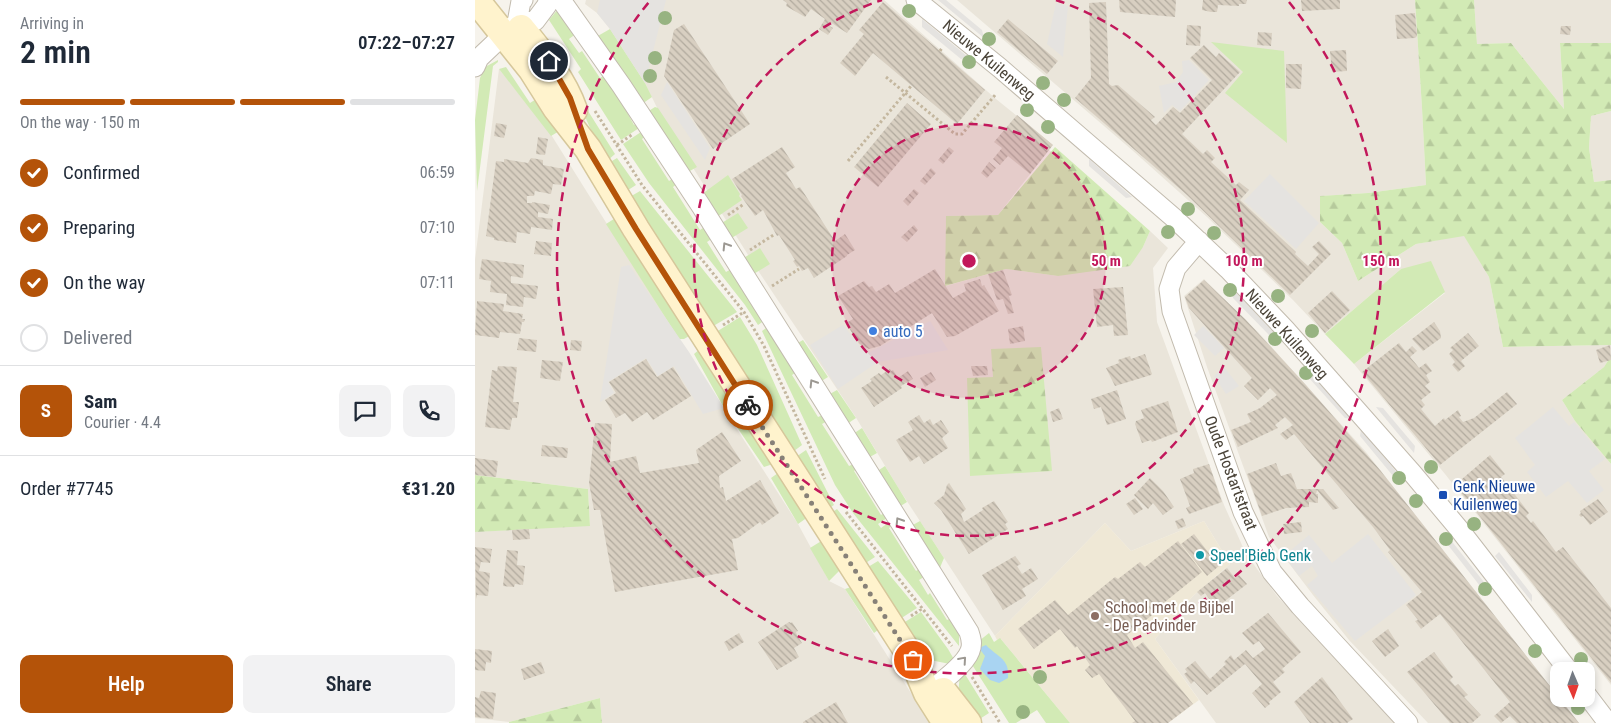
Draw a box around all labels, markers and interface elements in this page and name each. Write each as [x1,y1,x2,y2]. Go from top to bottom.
text: Arriving in [20,14,84,33]
street label: Nieuwe Kuilenweg [939,16,1039,104]
text: 07:22–07:27 [358,31,455,54]
text: 2 min [20,33,91,71]
pin [528,40,570,82]
icon: home [535,47,563,75]
text: On the way · 150 m [20,113,140,132]
icon: check [20,159,48,187]
text: Confirmed [63,161,140,184]
text: 06:59 [420,163,455,182]
icon: check [20,214,48,242]
text: Preparing [63,216,135,239]
text: 07:10 [420,218,455,237]
one-way arrow [723,243,732,252]
centre of rings [960,252,978,270]
text: 50 m [1091,252,1121,270]
text: 100 m [1225,252,1263,270]
text: 150 m [1362,252,1400,270]
icon: check [20,269,48,297]
text: On the way [63,271,145,294]
text: 07:11 [420,273,455,292]
street label: Nieuwe Kuilenweg [1241,285,1333,383]
place label: auto 5 [883,322,923,341]
marker: auto 5 [867,325,879,337]
text: Delivered [63,326,132,349]
courier [723,380,773,430]
one-way arrow [810,380,819,389]
button: chat [339,385,391,437]
button: phone [403,385,455,437]
text: Sam [84,390,117,413]
icon: bike [734,391,762,419]
text: S [41,399,51,422]
text: Courier · 4.4 [84,413,161,432]
street label: Oude Hostartstraat [1200,413,1262,533]
text: Order #7745 [20,477,113,500]
text: €31.20 [401,477,455,500]
place label: Genk Nieuwe Kuilenweg [1453,477,1535,514]
marker: Genk Nieuwe Kuilenweg [1437,489,1449,501]
one-way arrow [896,517,906,526]
place label: Speel'Bieb Genk [1210,546,1312,565]
marker: Speel'Bieb Genk [1194,549,1206,561]
place label: School met de Bijbel - De Padvinder [1105,598,1234,635]
marker: School met de Bijbel - De Padvinder [1089,610,1101,622]
pin [892,639,934,681]
icon: bag [899,646,927,674]
button: Help [20,655,233,713]
button: Share [243,655,455,713]
one-way arrow [957,657,966,666]
north arrow [1550,662,1595,708]
map controls [1550,662,1595,707]

